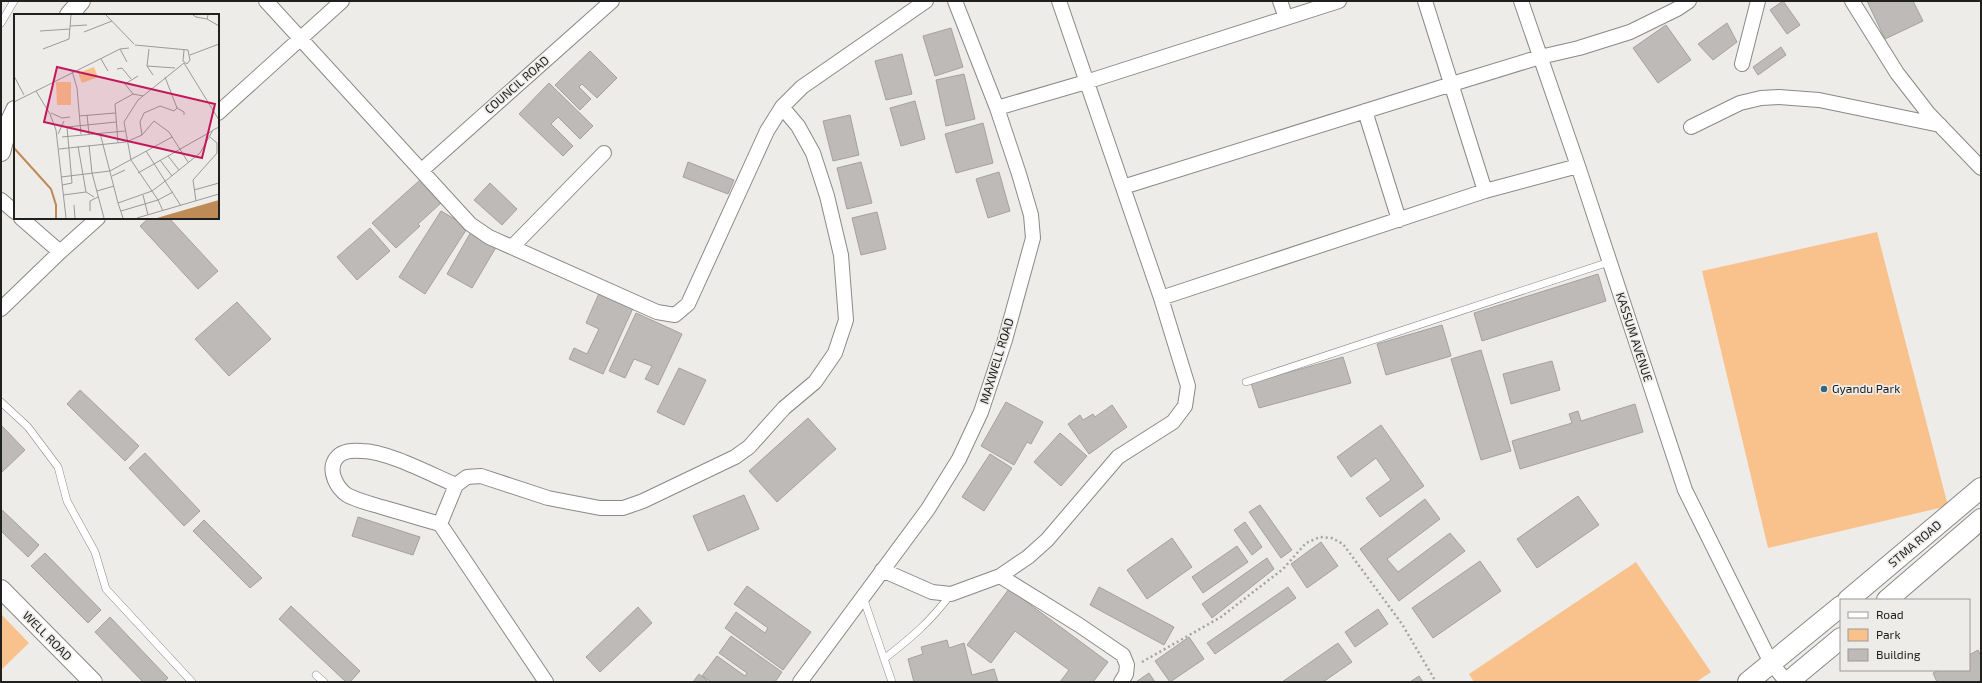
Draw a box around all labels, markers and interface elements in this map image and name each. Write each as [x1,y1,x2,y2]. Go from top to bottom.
inset map [14,14,219,219]
street label: COUNCIL ROAD [481,53,551,116]
street label: KASSUM AVENUE [1614,290,1656,383]
street label: MAXWELL ROAD [976,316,1016,405]
place label: Gyandu Park [1832,381,1900,395]
marker: Gyandu Park [1819,384,1829,394]
street label: STMA ROAD [1885,517,1944,569]
legend [1840,599,1970,671]
text: Road [1876,607,1904,621]
street label: WELL ROAD [20,608,75,663]
text: Park [1876,627,1901,641]
text: Building [1876,647,1921,661]

